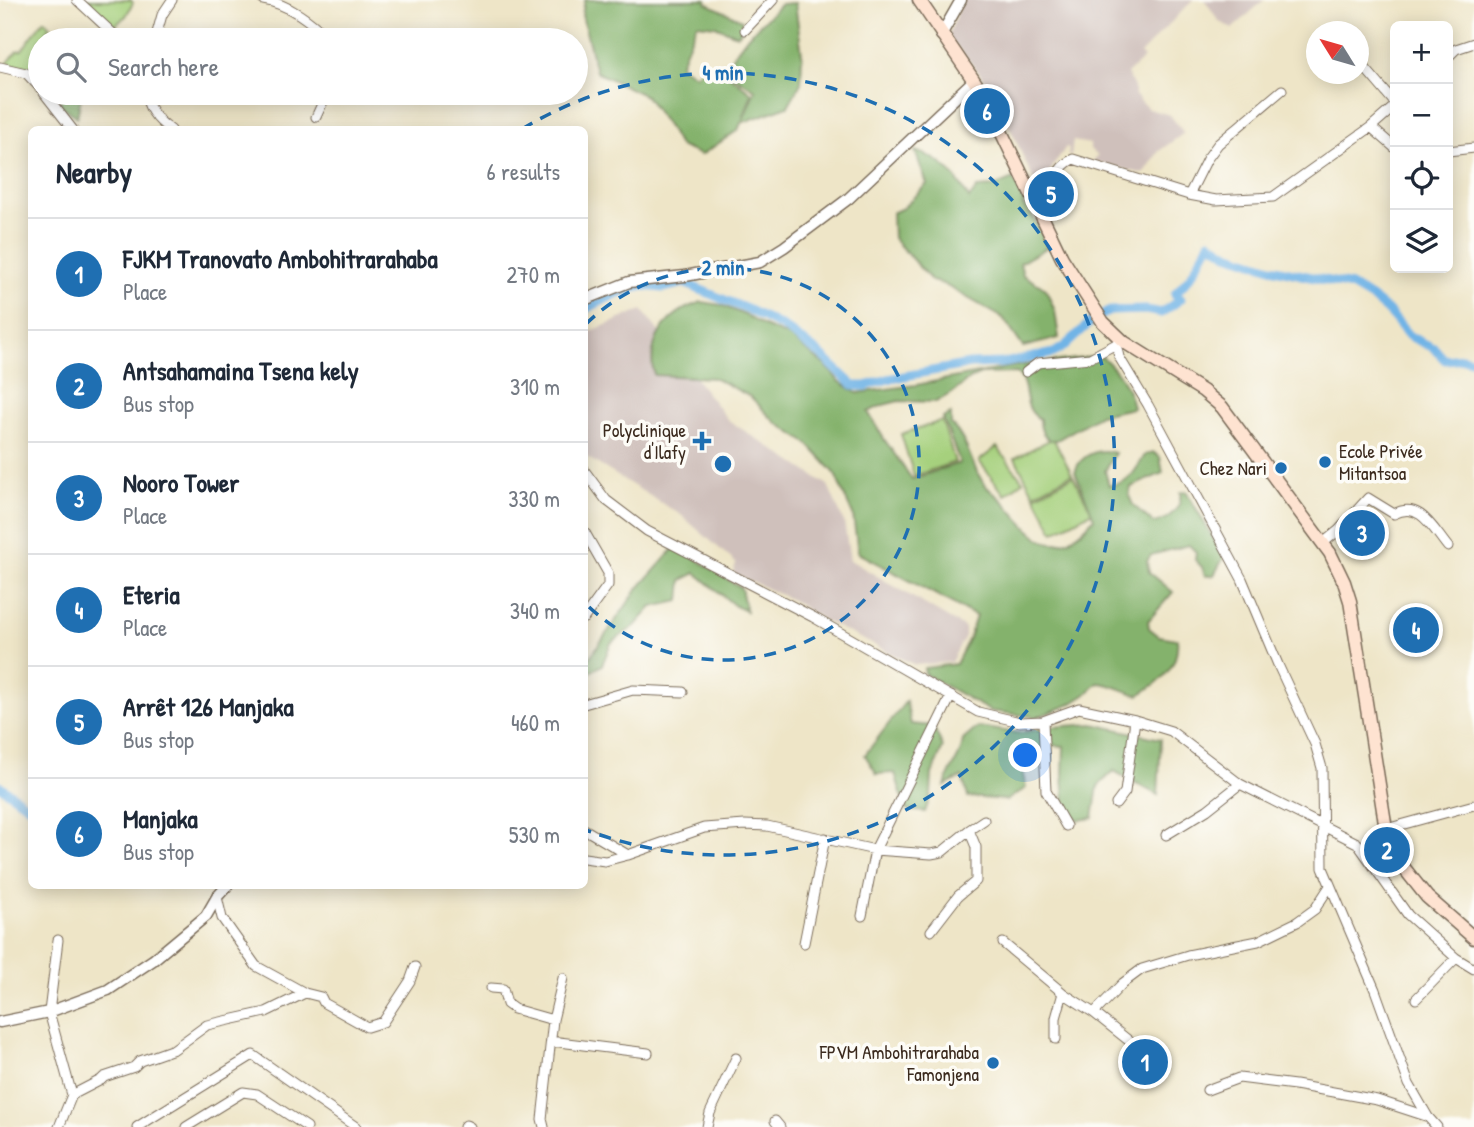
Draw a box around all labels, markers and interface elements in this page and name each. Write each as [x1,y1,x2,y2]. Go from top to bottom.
north arrow [1306,21,1369,84]
map controls [1390,21,1453,273]
button: + [1390,21,1453,84]
search box [28,28,588,105]
icon: search [52,48,90,86]
text: Search here [108,49,219,84]
text: 4 min [702,58,744,87]
button: − [1390,84,1453,147]
pin: 6 [964,85,1010,137]
button: locate [1390,147,1453,210]
text: Nearby [56,152,132,192]
text: 6 results [487,156,560,187]
pin: 5 [1028,168,1074,220]
button: layers [1390,210,1453,273]
text: FJKM Tranovato Ambohitrarahaba [123,241,438,276]
text: 2 min [701,253,745,282]
text: 1 [75,259,83,290]
text: 270 m [507,259,560,290]
text: Place [123,276,167,307]
text: Antsahamaina Tsena kely [123,353,359,388]
text: 2 [74,371,84,402]
text: 310 m [510,371,560,402]
text: Bus stop [123,388,194,419]
place label: Polyclinique d'Ilafy [603,417,686,465]
marker: Polyclinique d'Ilafy [692,431,712,451]
place label: Ecole Privée Mitantsoa [1339,438,1423,486]
centre of rings [711,452,735,476]
marker: Ecole Privée Mitantsoa [1317,454,1333,470]
place label: Chez Nari [1199,455,1267,481]
marker: Chez Nari [1273,460,1289,476]
text: Nooro Tower [123,465,239,500]
text: 3 [74,483,84,514]
text: 330 m [508,483,560,514]
text: Place [123,500,167,531]
pin: 3 [1339,507,1385,559]
text: Eteria [123,577,180,612]
text: 4 [75,595,83,626]
text: 340 m [510,595,560,626]
pin: 4 [1393,604,1439,656]
text: Place [123,612,167,643]
text: Arrêt 126 Manjaka [123,689,294,724]
text: 5 [74,707,84,738]
text: 460 m [511,707,560,738]
text: Bus stop [123,724,194,755]
your location [1008,738,1042,772]
text: Manjaka [123,801,198,836]
text: 6 [74,819,84,850]
text: 530 m [509,819,560,850]
pin: 2 [1364,824,1410,876]
text: Bus stop [123,836,194,867]
pin: 1 [1122,1036,1168,1088]
place label: FPVM Ambohitrarahaba Famonjena [819,1039,980,1087]
marker: FPVM Ambohitrarahaba Famonjena [985,1055,1001,1071]

